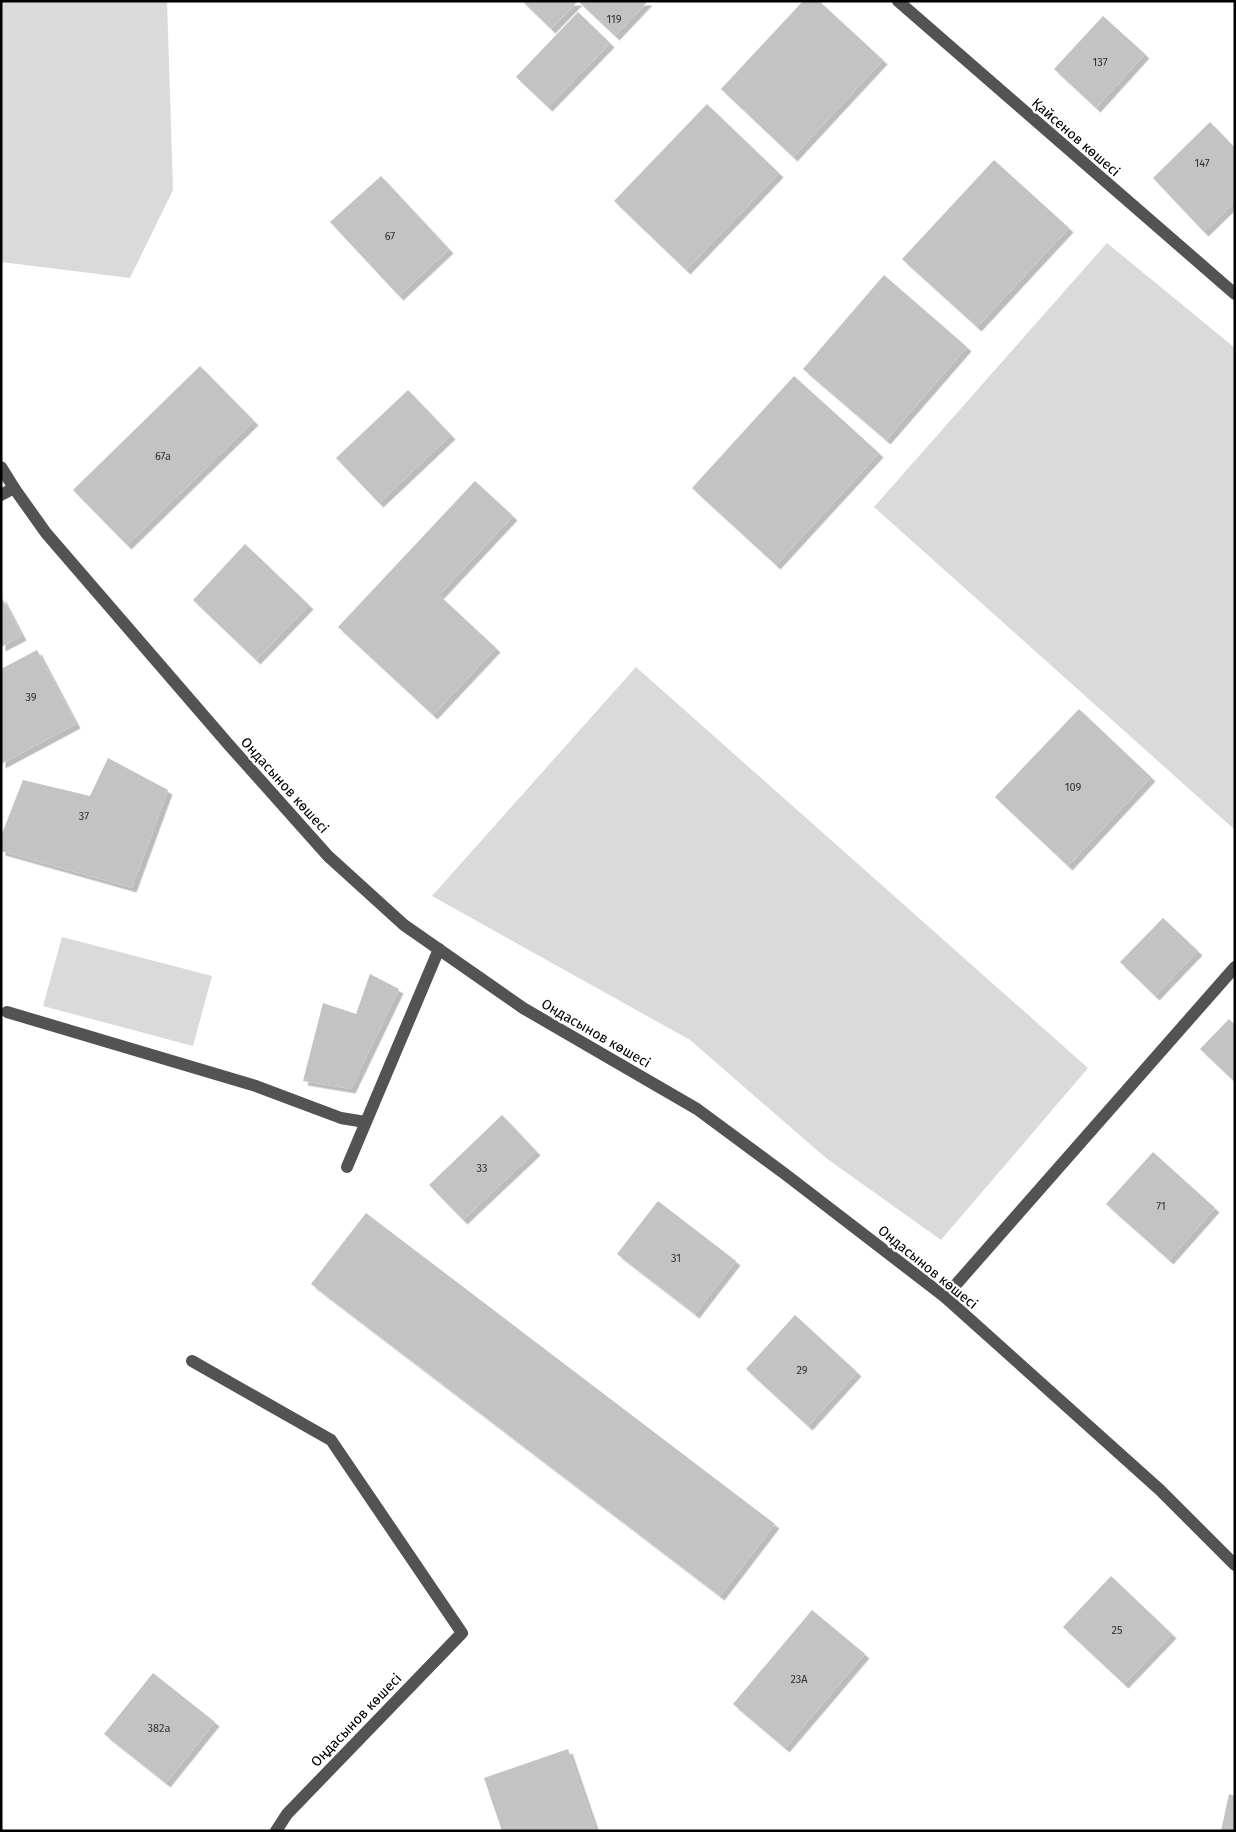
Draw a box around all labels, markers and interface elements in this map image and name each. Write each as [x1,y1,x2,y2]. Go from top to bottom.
house number: 119 [606,13,622,26]
house number: 137 [1092,56,1108,69]
street label: Қайсенов көшесі [1028,94,1123,180]
house number: 147 [1194,157,1210,170]
house number: 67 [385,230,395,243]
house number: 67а [155,450,171,463]
house number: 39 [25,691,37,704]
street label: Ондасынов көшесі [237,734,332,837]
house number: 109 [1065,781,1082,794]
house number: 37 [79,810,89,823]
street label: Ондасынов көшесі [538,995,653,1072]
house number: 33 [477,1162,487,1175]
house number: 71 [1156,1200,1166,1213]
street label: Ондасынов көшесі [874,1222,981,1313]
house number: 31 [671,1252,681,1265]
house number: 29 [796,1364,808,1377]
house number: 25 [1112,1624,1123,1637]
street label: Оңдасынов көшесі [307,1670,405,1771]
house number: 23А [790,1673,808,1686]
house number: 382а [148,1722,170,1735]

